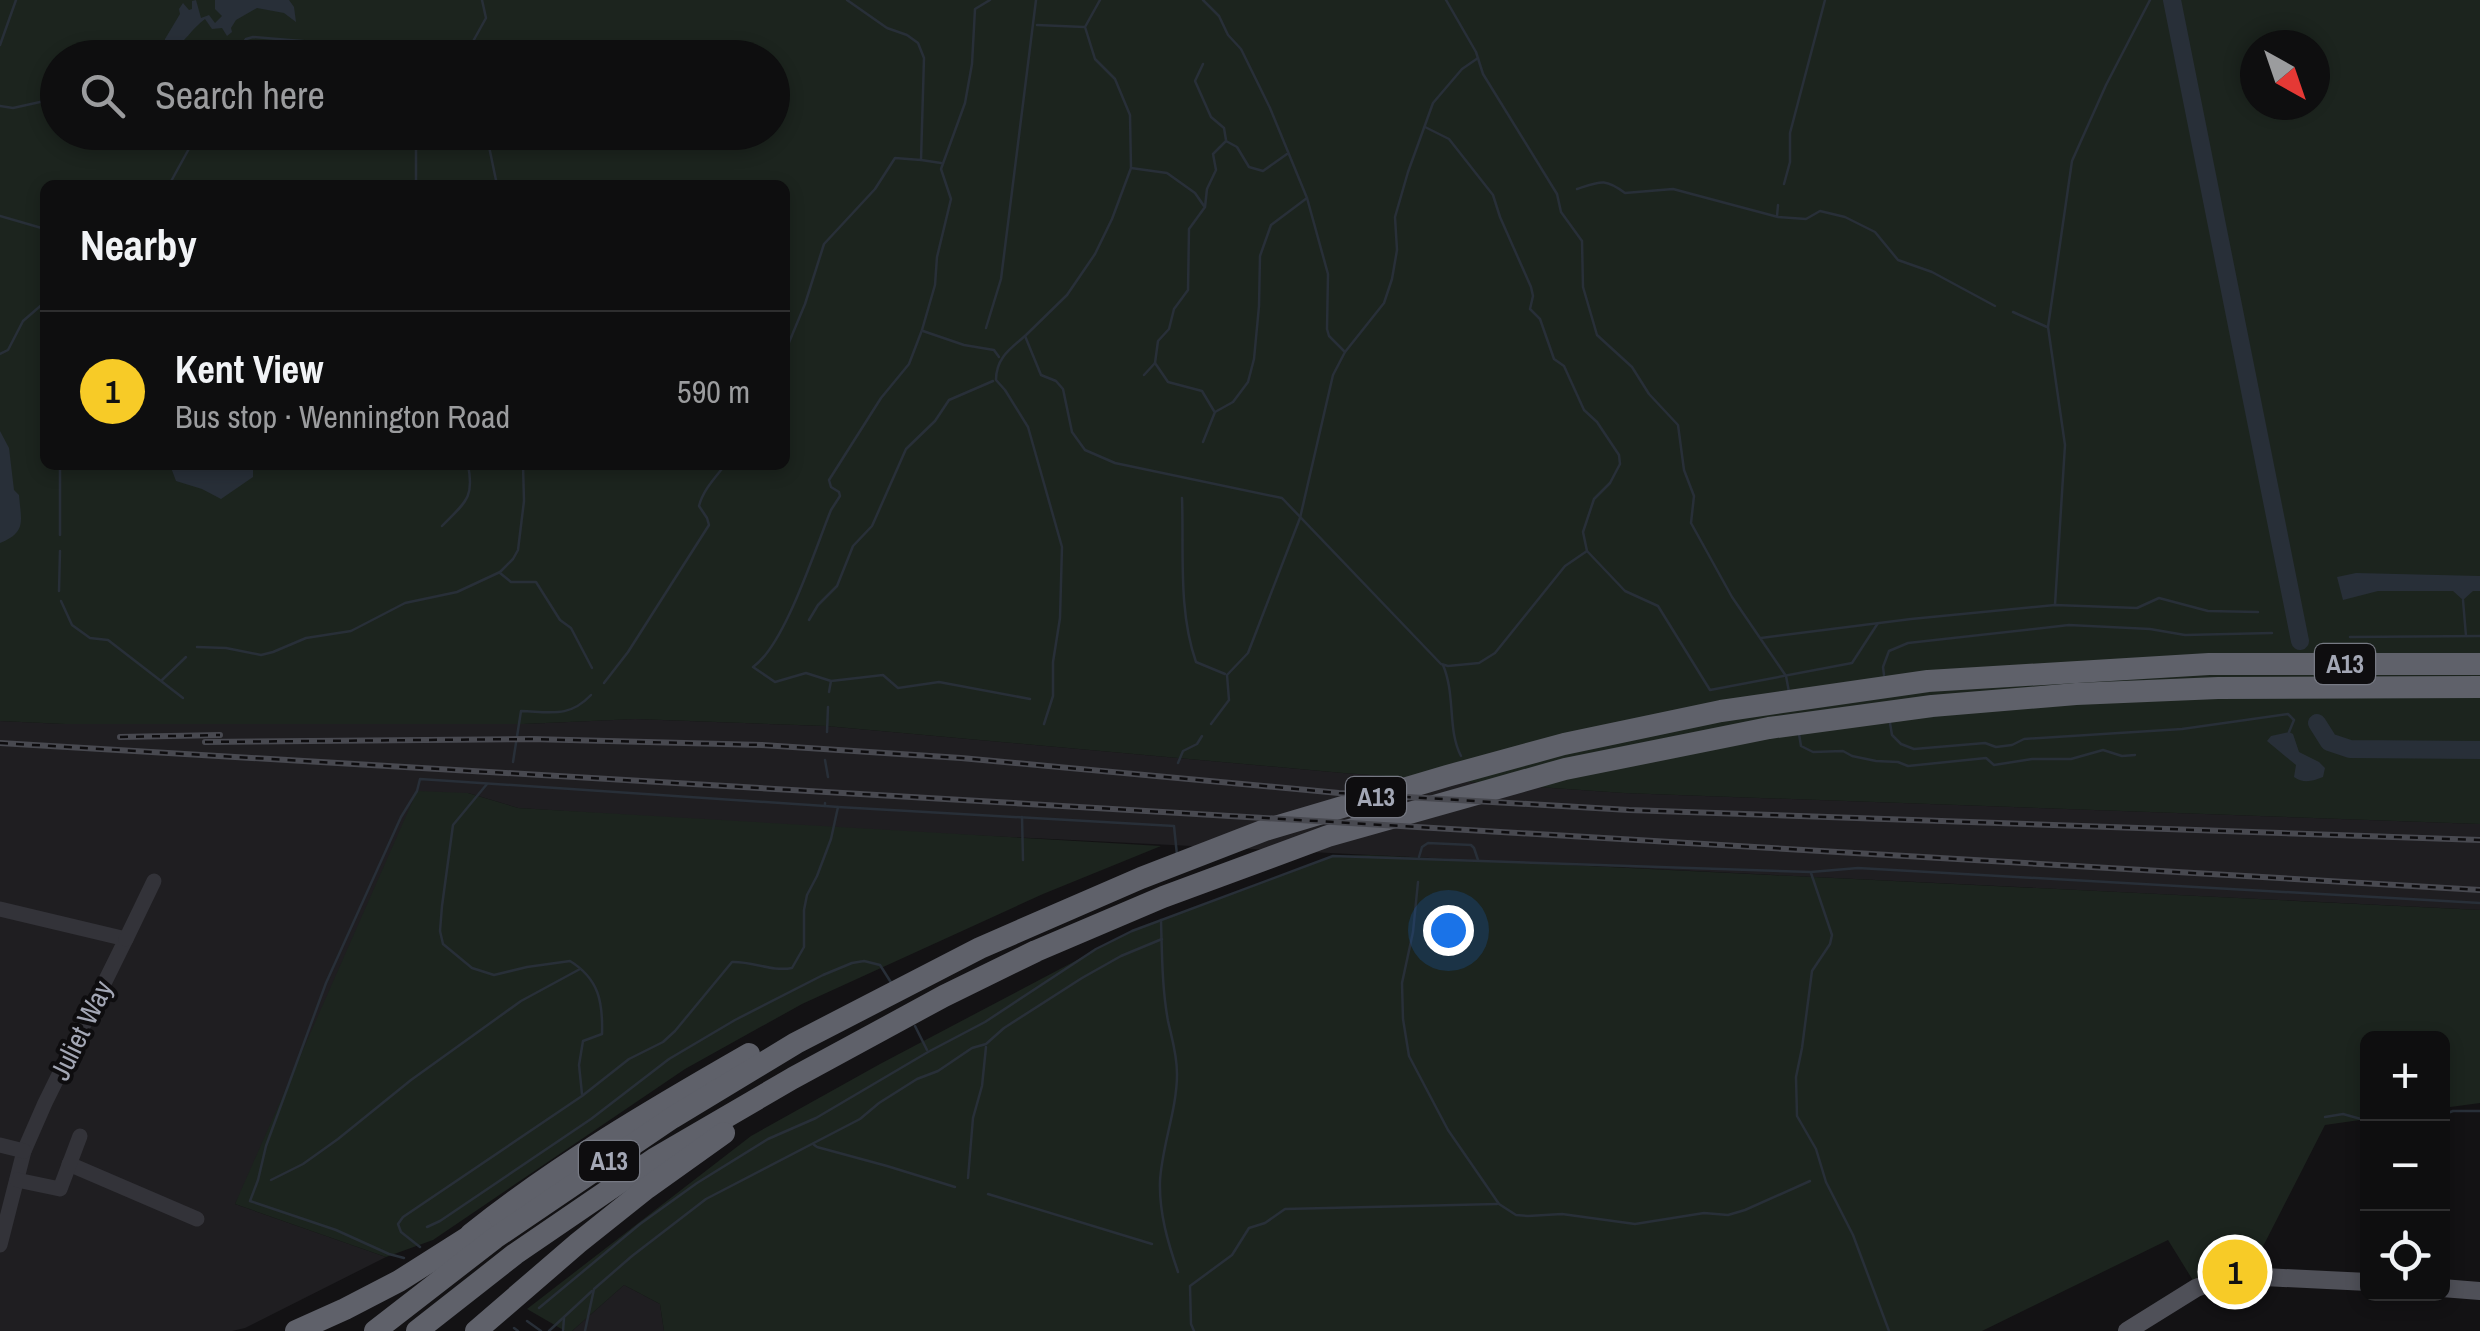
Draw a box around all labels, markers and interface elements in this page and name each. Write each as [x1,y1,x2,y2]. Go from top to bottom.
north arrow [2240,30,2330,120]
search box [40,40,790,150]
icon: search [75,68,130,123]
text: Search here [155,70,325,121]
text: Nearby [80,217,197,273]
text: Kent View [175,344,323,395]
text: 1 [105,370,120,413]
text: 590 m [677,370,750,413]
text: Bus stop · Wennington Road [175,395,510,438]
road number: A13 [2315,644,2375,684]
road number: A13 [1346,777,1406,817]
your location [1423,905,1474,956]
street label: Juliet Way [41,973,122,1086]
map controls [2360,1031,2450,1301]
button: + [2360,1031,2450,1121]
button: − [2360,1121,2450,1211]
road number: A13 [579,1141,639,1181]
button: locate [2360,1211,2450,1301]
pin: 1 [2202,1234,2268,1310]

